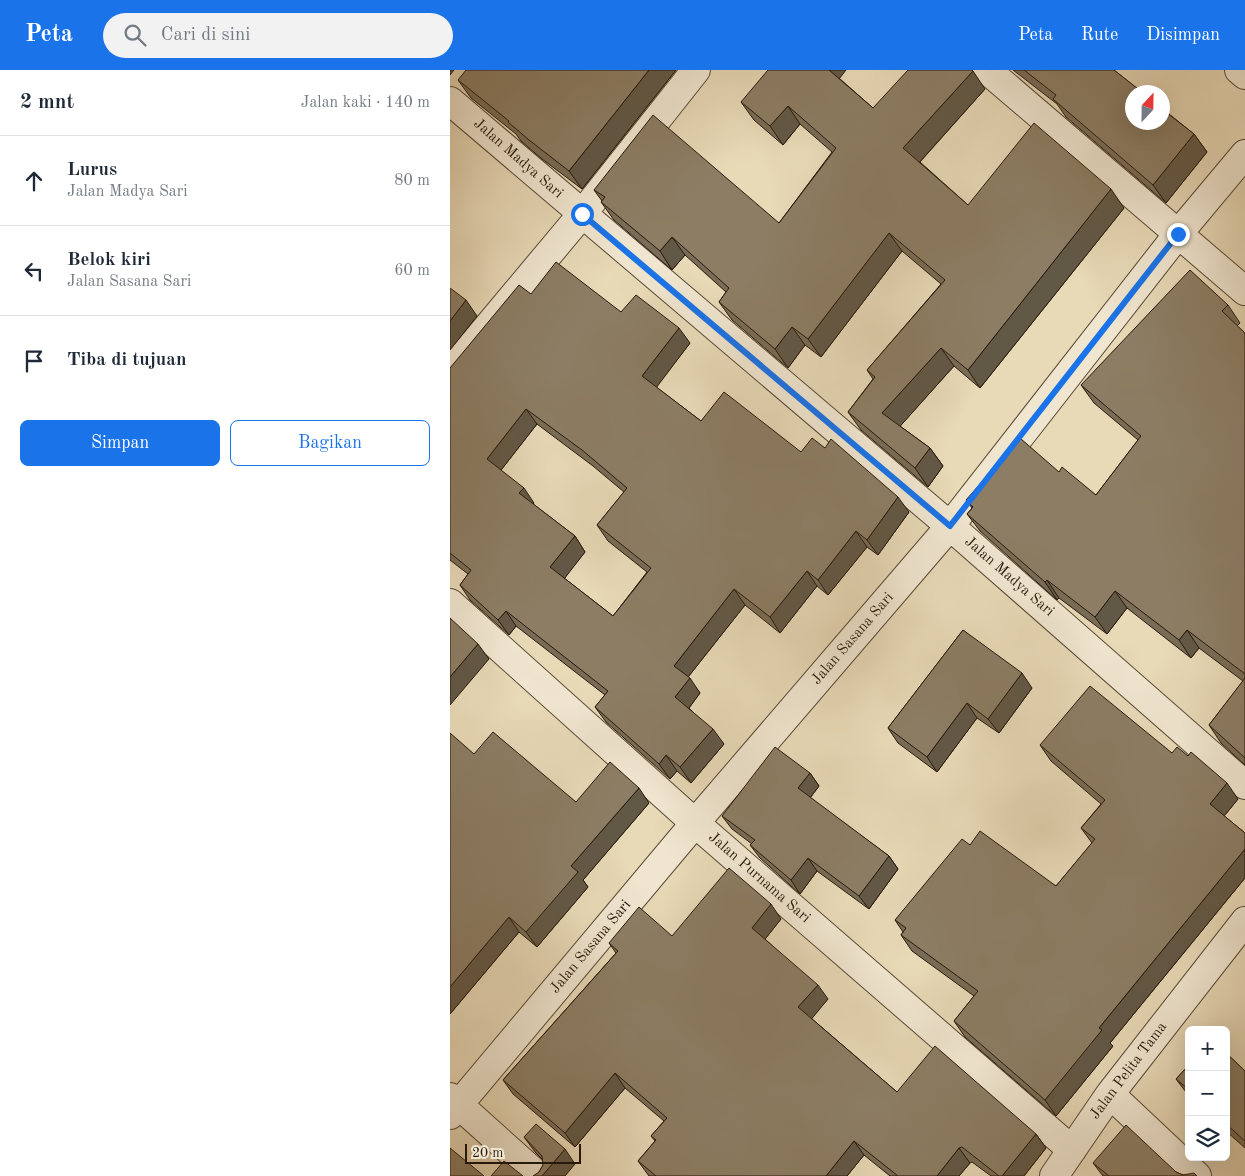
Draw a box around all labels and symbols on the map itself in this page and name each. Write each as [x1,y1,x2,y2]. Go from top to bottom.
north arrow [1125,85,1170,130]
street label: Jalan Madya Sari [470,116,566,202]
route start [571,203,594,226]
route end [1167,223,1190,246]
street label: Jalan Madya Sari [961,534,1057,620]
street label: Jalan Sasana Sari [809,590,897,688]
street label: Jalan Purnama Sari [705,830,813,926]
street label: Jalan Sasana Sari [548,898,634,996]
street label: Jalan Pelita Tama [1088,1019,1171,1122]
scale bar [465,1141,581,1164]

